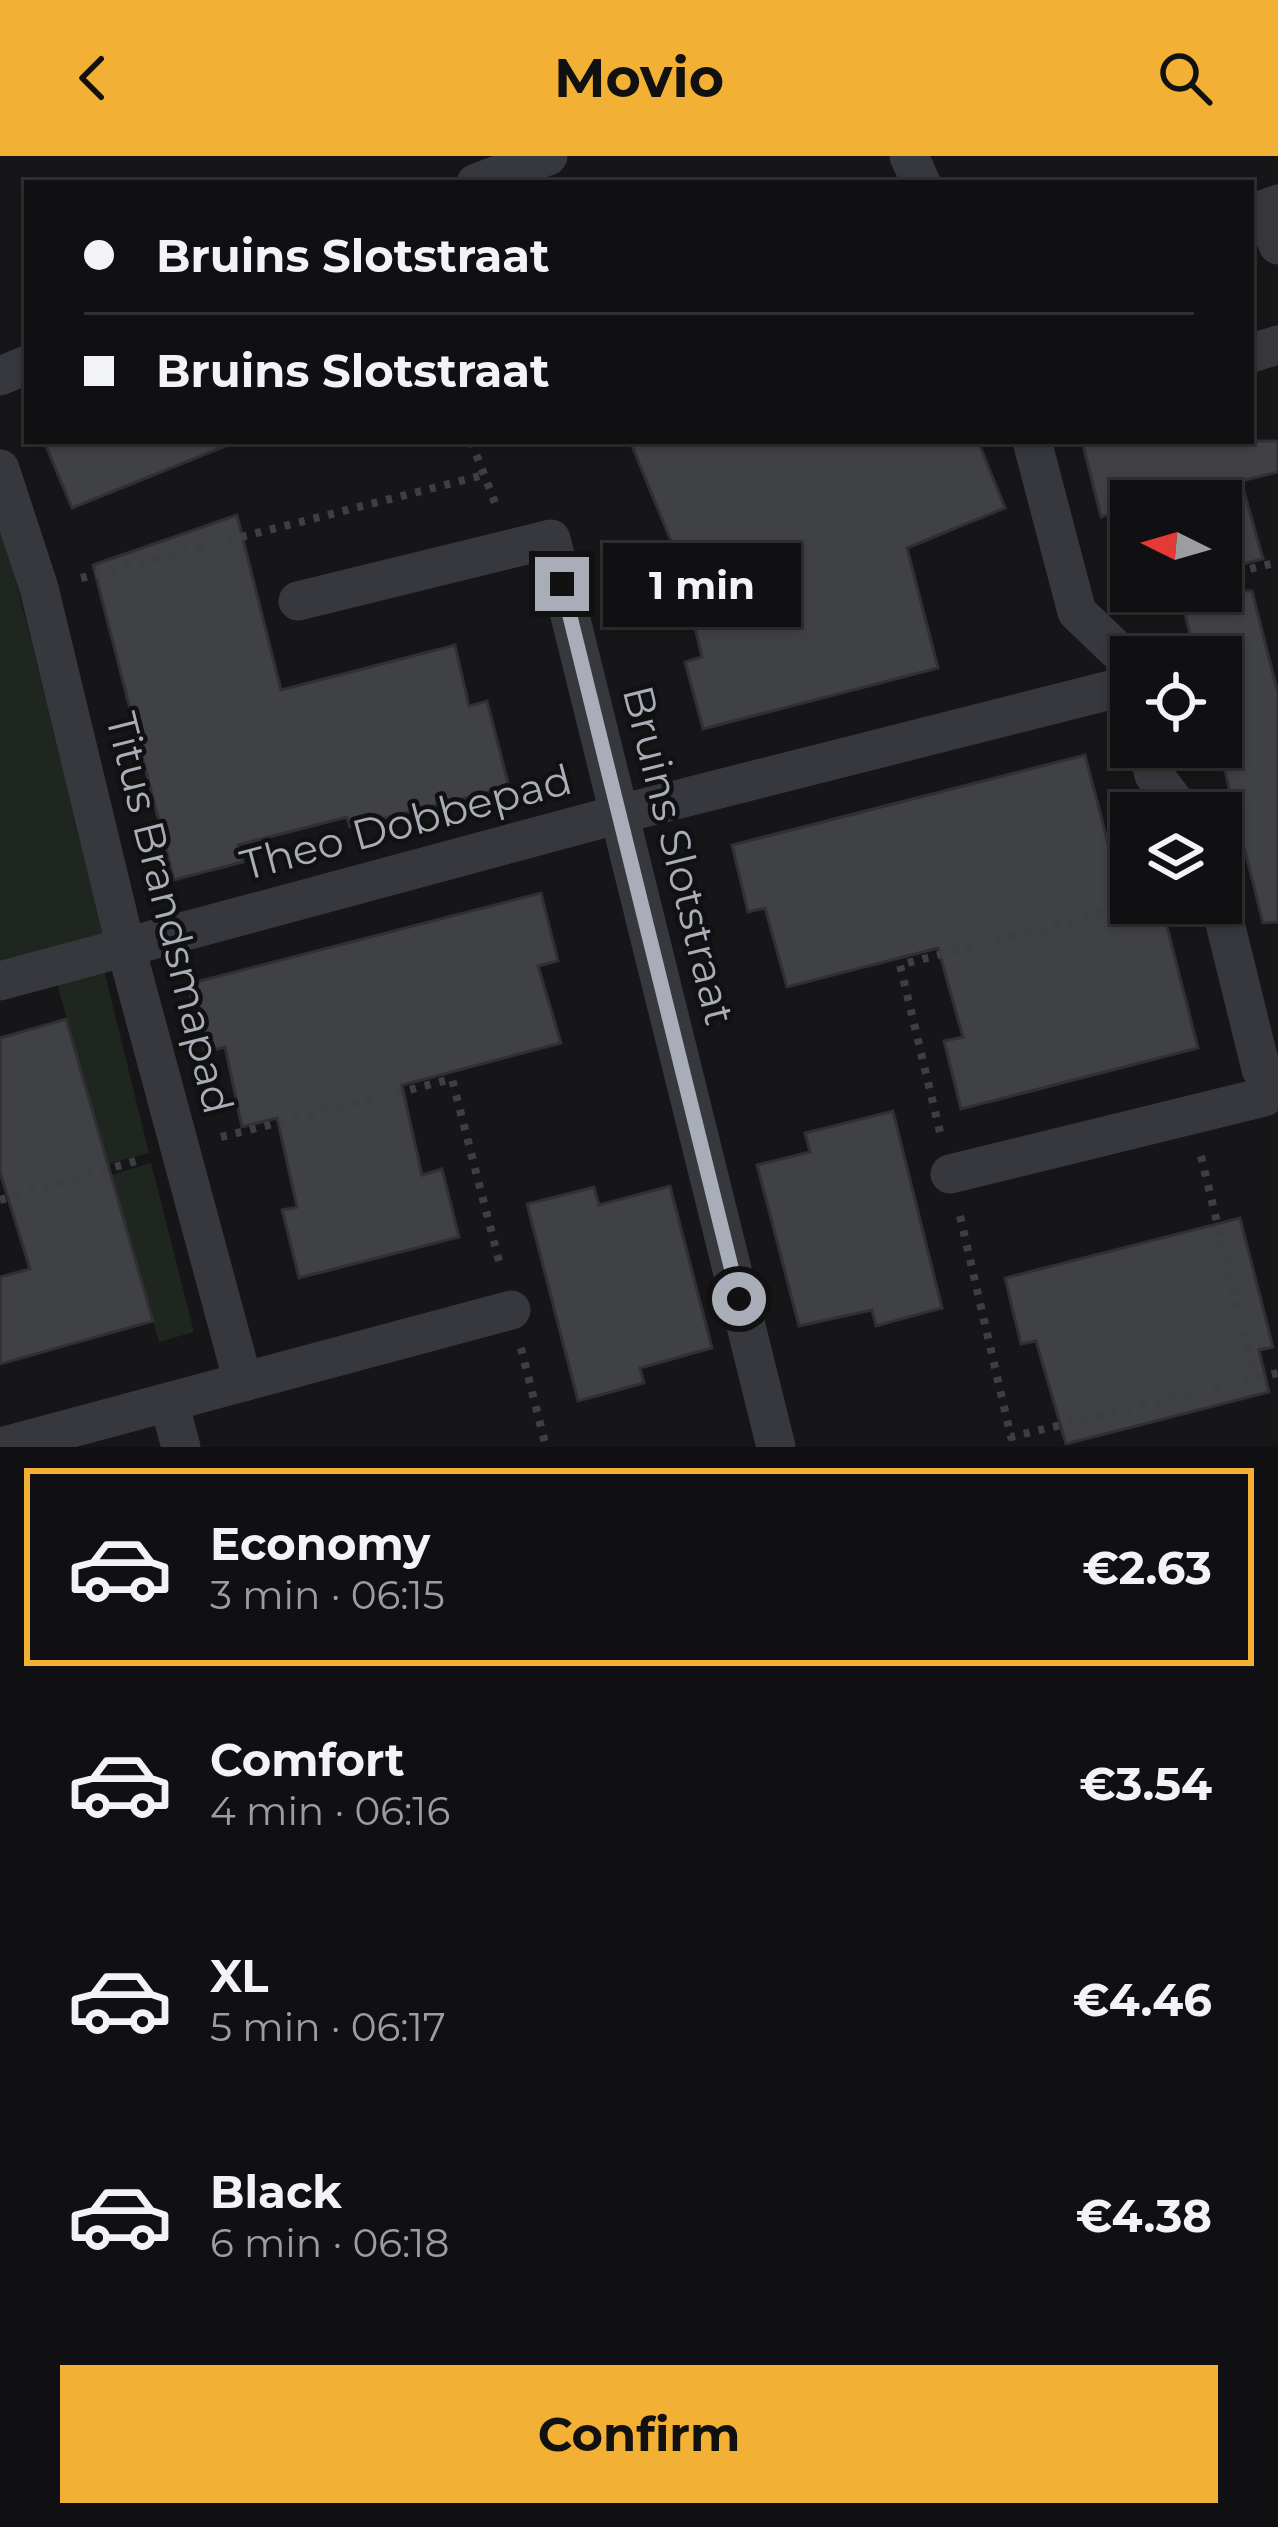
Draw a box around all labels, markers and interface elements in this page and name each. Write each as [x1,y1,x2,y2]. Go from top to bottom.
icon: back [60,45,126,111]
text: Movio [554,45,724,111]
icon: search [1152,45,1218,111]
text: Bruins Slotstraat [156,228,550,283]
text: Bruins Slotstraat [156,343,550,398]
north arrow [1110,480,1242,612]
map controls [1110,480,1242,924]
callout: 1 min [604,542,802,626]
route end [535,557,589,611]
text: 1 min [649,561,755,609]
button: locate [1110,636,1242,768]
street label: Bruins Slotstraat [612,680,746,1030]
street label: Titus Brandsmapad [95,707,245,1119]
street label: Theo Dobbepad [235,753,577,891]
button: layers [1110,792,1242,924]
route start [712,1272,766,1326]
icon: car [66,1513,174,1621]
text: Economy [210,1516,430,1571]
text: €2.63 [1082,1540,1212,1595]
text: 3 min · 06:15 [210,1571,445,1619]
icon: car [66,1729,174,1837]
text: Comfort [210,1732,405,1787]
text: €3.54 [1079,1756,1212,1811]
text: 4 min · 06:16 [210,1787,450,1835]
icon: car [66,1945,174,2053]
text: XL [210,1948,268,2003]
text: €4.46 [1073,1972,1212,2027]
text: 5 min · 06:17 [210,2003,446,2051]
icon: car [66,2161,174,2269]
text: Black [210,2164,342,2219]
text: €4.38 [1076,2188,1212,2243]
text: 6 min · 06:18 [210,2219,449,2267]
button: Confirm [60,2365,1218,2503]

